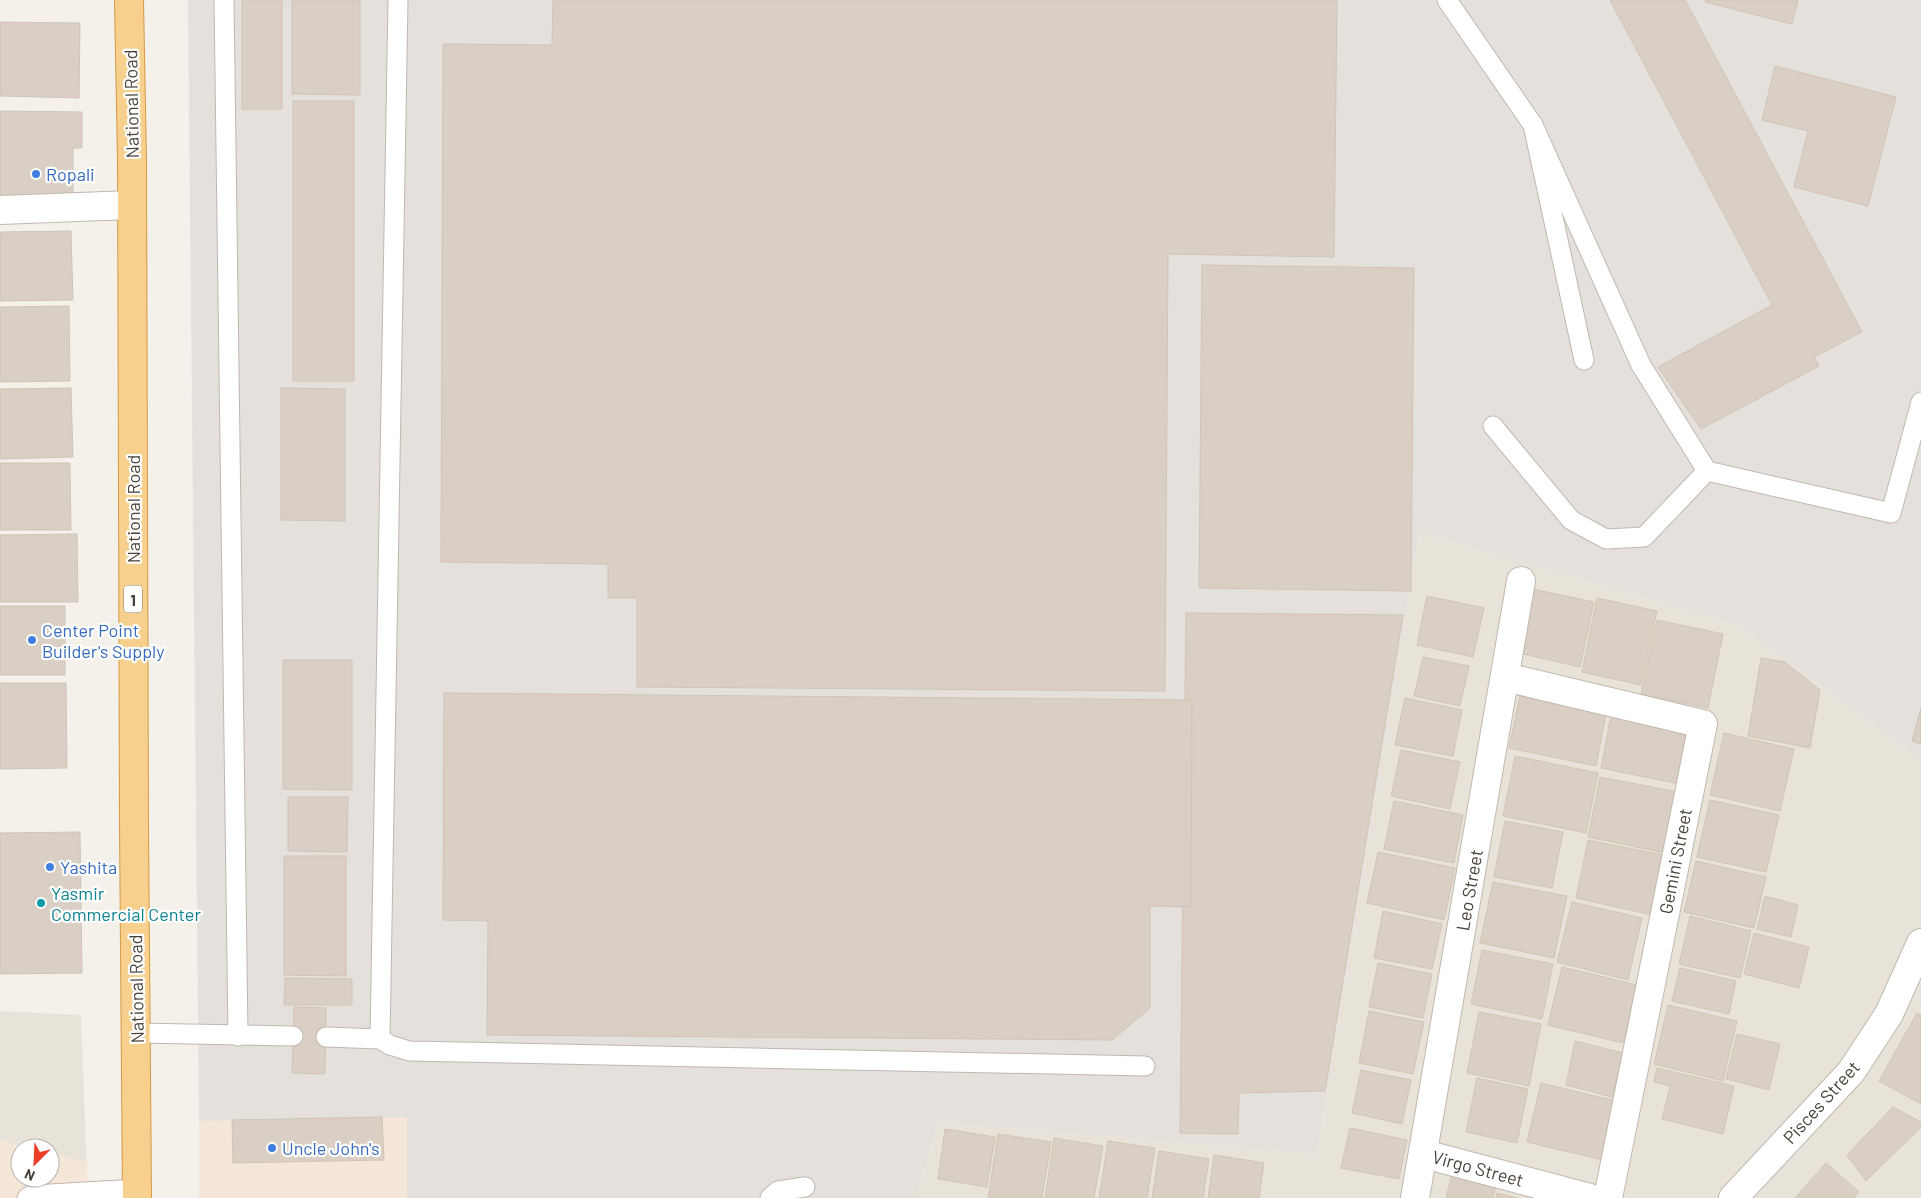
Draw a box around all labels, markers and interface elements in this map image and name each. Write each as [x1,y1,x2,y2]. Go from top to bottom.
street label: National Road [119,49,143,159]
place label: Ropali [46,163,95,185]
marker: Ropali [30,168,42,180]
street label: National Road [122,455,144,563]
road number: 1 [124,586,142,612]
place label: Center Point Builder's Supply [42,619,165,662]
marker: Center Point Builder's Supply [26,634,38,646]
street label: Gemini Street [1654,806,1696,916]
street label: Leo Street [1451,848,1487,932]
place label: Yashita [60,856,117,878]
marker: Yashita [44,861,56,873]
place label: Yasmir Commercial Center [51,882,201,925]
marker: Yasmir Commercial Center [35,897,47,909]
street label: National Road [124,934,148,1044]
street label: Pisces Street [1778,1056,1864,1148]
place label: Uncle John's [282,1137,380,1159]
north arrow [10,1138,60,1188]
marker: Uncle John's [266,1142,278,1154]
street label: Virgo Street [1430,1145,1526,1191]
text: N [22,1166,37,1185]

